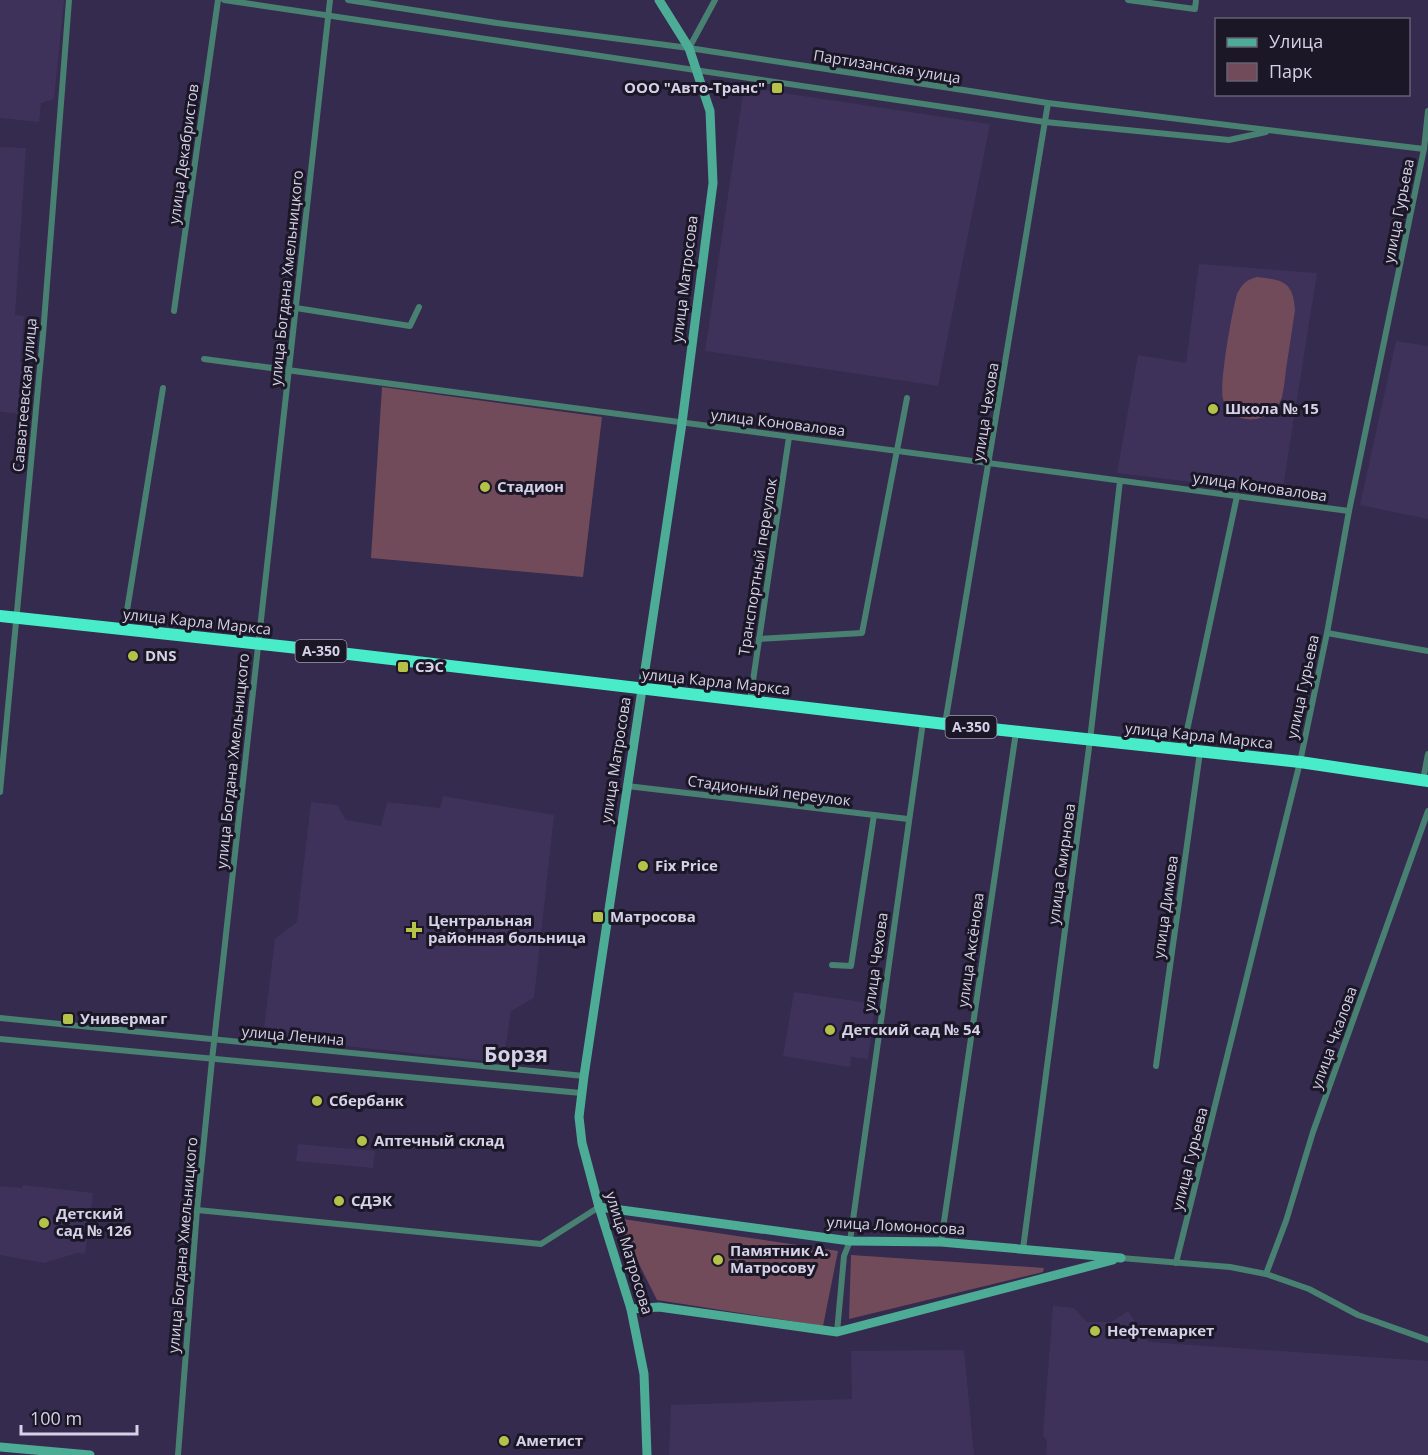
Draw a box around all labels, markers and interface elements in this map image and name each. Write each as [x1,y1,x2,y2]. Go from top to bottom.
legend [1215,18,1410,96]
text: Улица [1269,29,1323,53]
street label: Партизанская улица [812,44,962,88]
text: Парк [1269,59,1313,83]
place label: ООО "Авто-Транс" [624,77,765,97]
marker: ООО "Авто-Транс" [770,81,784,95]
street label: улица Декабристов [163,82,203,225]
street label: улица Гурьева [1378,157,1418,265]
street label: улица Богдана Хмельницкого [265,169,307,387]
street label: улица Матросова [666,214,702,343]
street label: Савватеевская улица [7,317,41,473]
street label: улица Чехова [967,361,1003,463]
place label: Школа № 15 [1225,398,1319,418]
marker: Школа № 15 [1206,402,1220,416]
street label: улица Коновалова [710,404,847,440]
street label: улица Коновалова [1192,467,1329,505]
place label: Стадион [497,476,564,496]
street label: Транспортный переулок [733,476,781,657]
marker: Стадион [478,480,492,494]
street label: улица Карла Маркса [122,603,272,639]
street label: улица Гурьева [1281,633,1323,741]
road number: А-350 [296,640,346,662]
place label: DNS [145,645,177,665]
marker: DNS [126,649,140,663]
street label: улица Богдана Хмельницкого [211,652,253,870]
place label: СЭС [415,656,445,676]
marker: СЭС [396,660,410,674]
street label: улица Карла Маркса [641,663,791,699]
street label: улица Матросова [595,695,635,824]
road number: А-350 [946,716,996,738]
street label: улица Карла Маркса [1124,717,1274,753]
street label: Стадионный переулок [686,770,852,810]
street label: улица Смирнова [1043,802,1079,926]
street label: улица Димова [1148,854,1182,960]
place label: Fix Price [655,855,718,875]
marker: Fix Price [636,859,650,873]
street label: улица Аксёнова [952,891,988,1008]
place label: Матросова [610,906,696,926]
place label: Центральная районная больница [428,910,586,947]
marker: Матросова [591,910,605,924]
street label: улица Чехова [858,911,892,1013]
marker: Центральная районная больница [405,921,423,939]
street label: улица Чкалова [1305,983,1361,1092]
place label: Универмаг [80,1008,167,1028]
marker: Универмаг [61,1012,75,1026]
place label: Детский сад № 54 [842,1019,981,1039]
street label: улица Ленина [241,1021,345,1049]
marker: Детский сад № 54 [823,1023,837,1037]
district label: Борзя [484,1040,548,1068]
place label: Сбербанк [329,1090,405,1110]
marker: Сбербанк [310,1094,324,1108]
street label: улица Гурьева [1167,1105,1212,1213]
place label: Аптечный склад [374,1130,504,1150]
marker: Аптечный склад [355,1134,369,1148]
street label: улица Богдана Хмельницкого [163,1136,201,1354]
street label: улица Матросова [602,1189,658,1317]
place label: СДЭК [351,1190,393,1210]
marker: СДЭК [332,1194,346,1208]
place label: Детский сад № 126 [56,1203,132,1240]
street label: улица Ломоносова [826,1211,966,1239]
marker: Детский сад № 126 [37,1216,51,1230]
place label: Памятник А. Матросову [730,1240,829,1277]
marker: Памятник А. Матросову [711,1253,725,1267]
place label: Нефтемаркет [1107,1320,1214,1340]
marker: Нефтемаркет [1088,1324,1102,1338]
scale bar [21,1398,136,1436]
text: 100 m [30,1406,82,1430]
place label: Аметист [516,1430,583,1450]
marker: Аметист [497,1434,511,1448]

